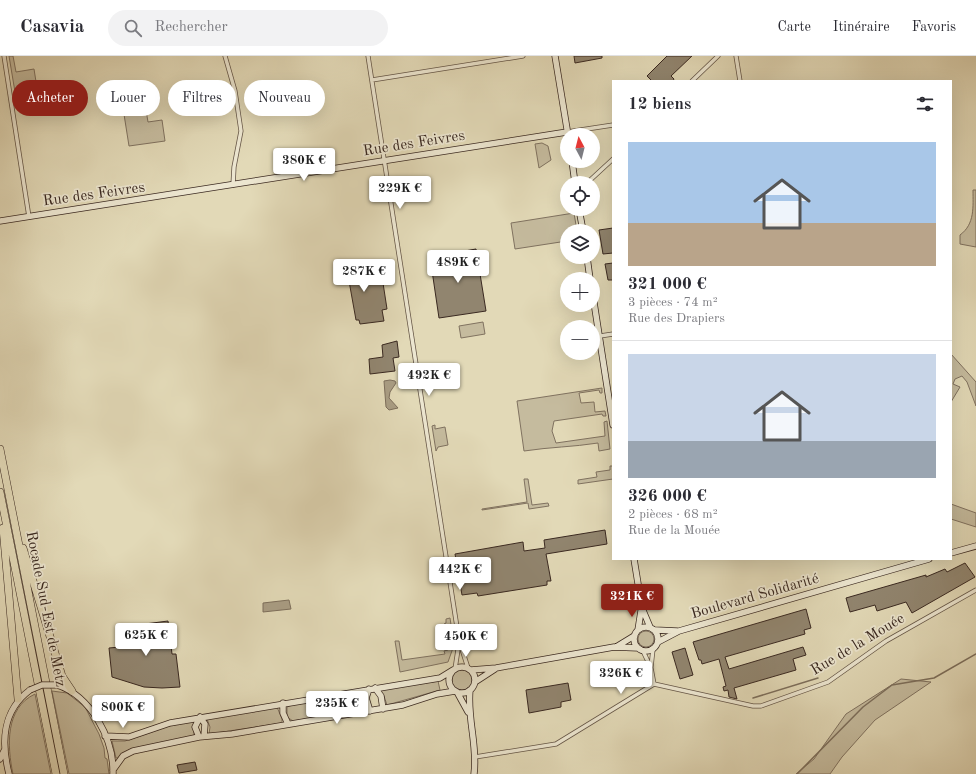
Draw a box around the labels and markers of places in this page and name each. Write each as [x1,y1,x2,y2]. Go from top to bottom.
pin: 380K € [271,148,337,182]
pin: 229K € [367,176,433,210]
pin: 489K € [425,250,491,284]
pin: 287K € [331,259,397,293]
pin: 492K € [396,363,462,397]
pin: 442K € [427,557,493,591]
pin: 321K € [599,584,665,618]
pin: 625K € [113,623,179,657]
pin: 450K € [433,624,499,658]
pin: 326K € [588,661,654,695]
pin: 235K € [304,691,370,725]
pin: 800K € [90,695,156,729]

